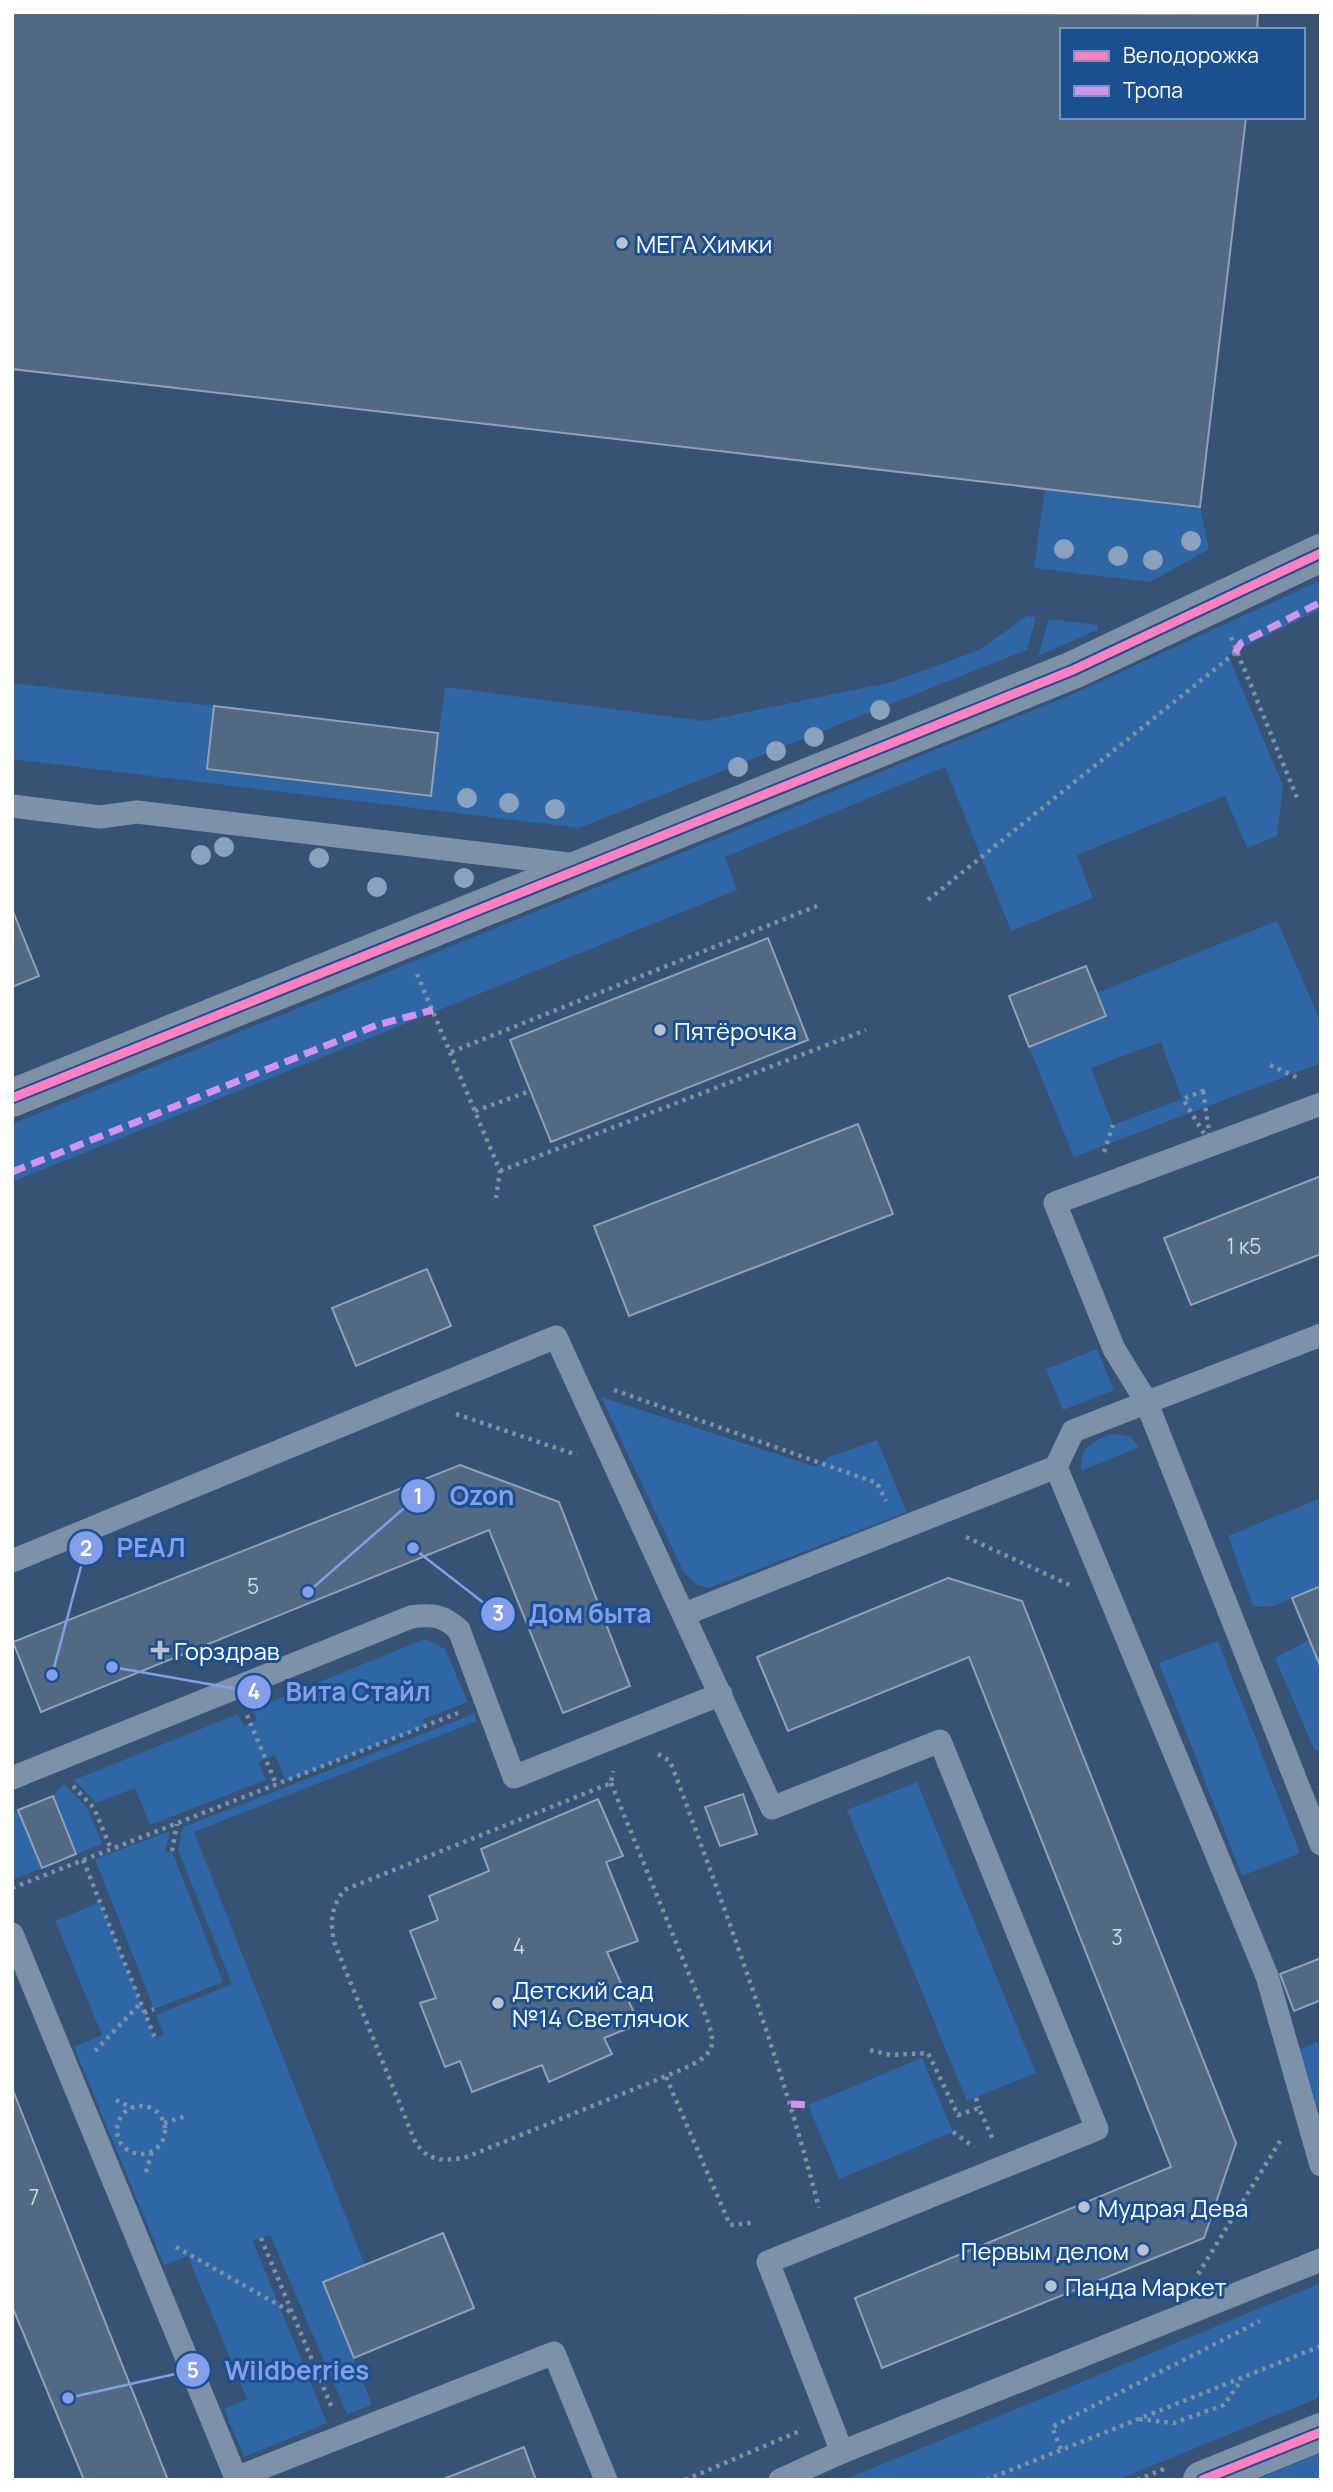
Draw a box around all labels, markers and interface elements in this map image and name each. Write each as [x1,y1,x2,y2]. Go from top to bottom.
legend [1060,28,1305,119]
text: Велодорожка [1123,41,1259,69]
text: Тропа [1123,76,1183,104]
place label: МЕГА Химки [636,227,772,260]
marker: МЕГА Химки [614,235,630,251]
place label: Пятёрочка [674,1014,797,1047]
marker: Пятёрочка [652,1022,668,1038]
house number: 1 к5 [1227,1232,1261,1260]
callout: Ozon [401,1473,528,1520]
text: Ozon [450,1477,514,1513]
text: 1 [413,1482,423,1510]
callout: РЕАЛ [68,1525,200,1572]
text: РЕАЛ [117,1529,185,1565]
text: 2 [80,1534,92,1562]
house number: 5 [247,1572,259,1600]
callout: Дом быта [480,1590,666,1637]
text: Дом быта [529,1595,651,1631]
text: 3 [492,1599,504,1627]
place label: Горздрав [174,1634,280,1667]
marker: Горздрав [152,1642,168,1658]
callout: Вита Стайл [236,1668,444,1715]
text: Вита Стайл [285,1673,431,1709]
text: 4 [248,1677,260,1705]
house number: 3 [1111,1923,1123,1951]
house number: 4 [513,1932,525,1960]
place label: Детский сад №14 Светлячок [512,1973,690,2034]
marker: Детский сад №14 Светлячок [490,1995,506,2011]
house number: 7 [29,2183,39,2211]
place label: Мудрая Дева [1098,2191,1248,2224]
marker: Мудрая Дева [1076,2199,1092,2215]
place label: Первым делом [961,2234,1129,2267]
marker: Первым делом [1135,2242,1151,2258]
place label: Панда Маркет [1065,2270,1227,2303]
marker: Панда Маркет [1043,2278,1059,2294]
callout: Wildberries [176,2347,384,2394]
text: Wildberries [225,2352,369,2388]
text: 5 [187,2356,199,2384]

